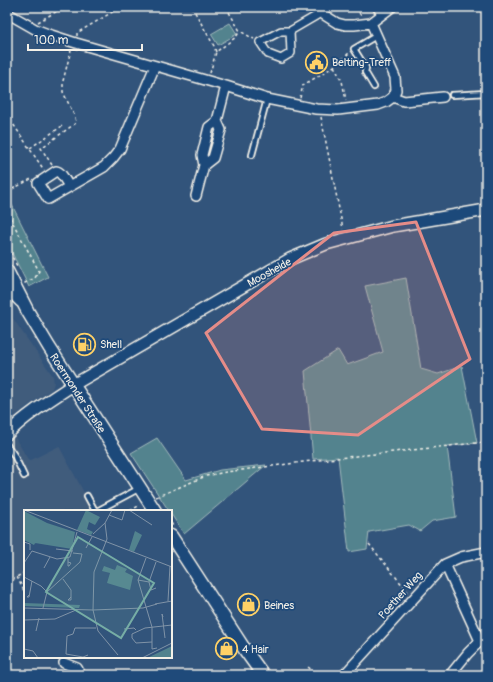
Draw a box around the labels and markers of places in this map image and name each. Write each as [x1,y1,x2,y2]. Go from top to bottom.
public building icon: Belting-Treff [303,49,329,75]
place label: Belting-Treff [332,56,391,69]
fuel station icon: Shell [72,331,98,357]
place label: Shell [100,338,122,351]
shop icon: Beines [236,592,262,618]
place label: Beines [264,599,294,612]
shop icon: 4 Hair [213,636,239,662]
place label: 4 Hair [242,643,269,656]

